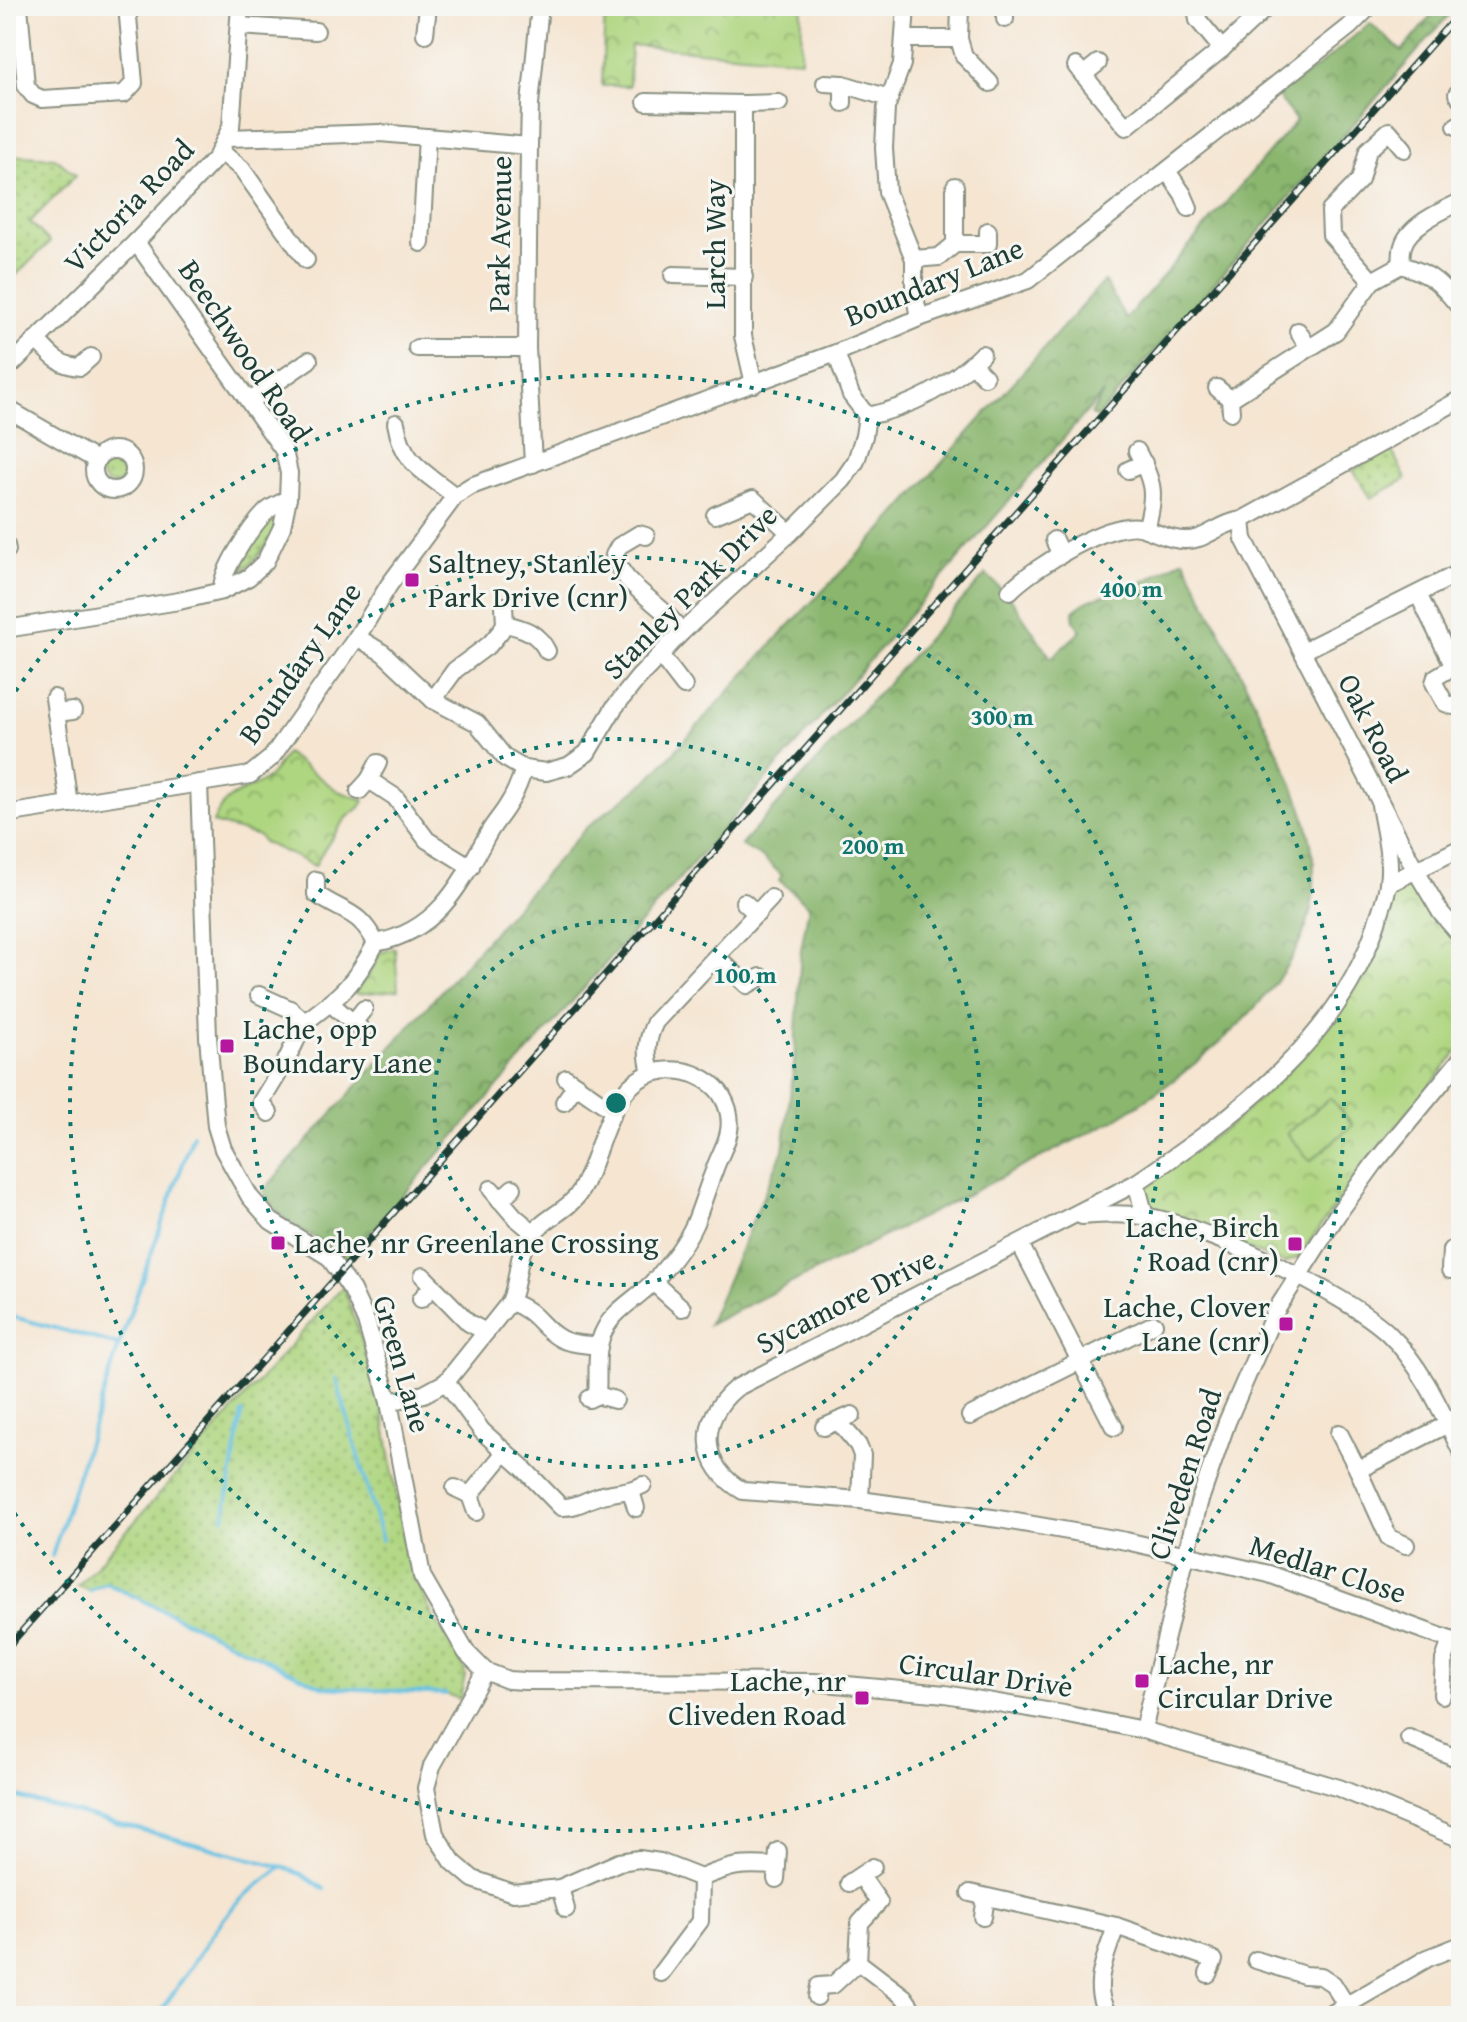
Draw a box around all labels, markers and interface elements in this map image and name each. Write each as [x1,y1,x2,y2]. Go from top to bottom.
street label: Victoria Road [53,128,204,282]
street label: Park Avenue [476,155,522,313]
street label: Larch Way [692,179,736,309]
street label: Boundary Lane [838,225,1030,337]
street label: Beechwood Road [168,250,323,450]
street label: Stanley Park Drive [592,494,787,689]
place label: Saltney, Stanley Park Drive (cnr) [428,540,628,618]
marker: Saltney, Stanley Park Drive (cnr) [403,571,421,589]
text: 400 m [1099,571,1163,606]
street label: Boundary Lane [227,572,371,753]
street label: Oak Road [1328,665,1420,790]
text: 300 m [970,699,1034,734]
text: 200 m [841,828,905,863]
text: 100 m [713,957,777,992]
place label: Lache, opp Boundary Lane [243,1006,432,1084]
marker: Lache, opp Boundary Lane [218,1037,236,1055]
centre of rings [602,1089,630,1117]
place label: Lache, Birch Road (cnr) [1126,1204,1279,1282]
place label: Lache, nr Greenlane Crossing [294,1220,659,1264]
marker: Lache, nr Greenlane Crossing [269,1234,287,1252]
marker: Lache, Birch Road (cnr) [1286,1235,1304,1253]
street label: Sycamore Drive [748,1236,943,1364]
place label: Lache, Clover Lane (cnr) [1103,1284,1270,1362]
street label: Green Lane [362,1290,444,1438]
marker: Lache, Clover Lane (cnr) [1277,1315,1295,1333]
street label: Cliveden Road [1136,1382,1232,1565]
street label: Medlar Close [1244,1522,1412,1614]
street label: Circular Drive [896,1640,1076,1708]
place label: Lache, nr Circular Drive [1158,1641,1333,1719]
place label: Lache, nr Cliveden Road [668,1658,846,1736]
marker: Lache, nr Circular Drive [1133,1672,1151,1690]
marker: Lache, nr Cliveden Road [853,1689,871,1707]

